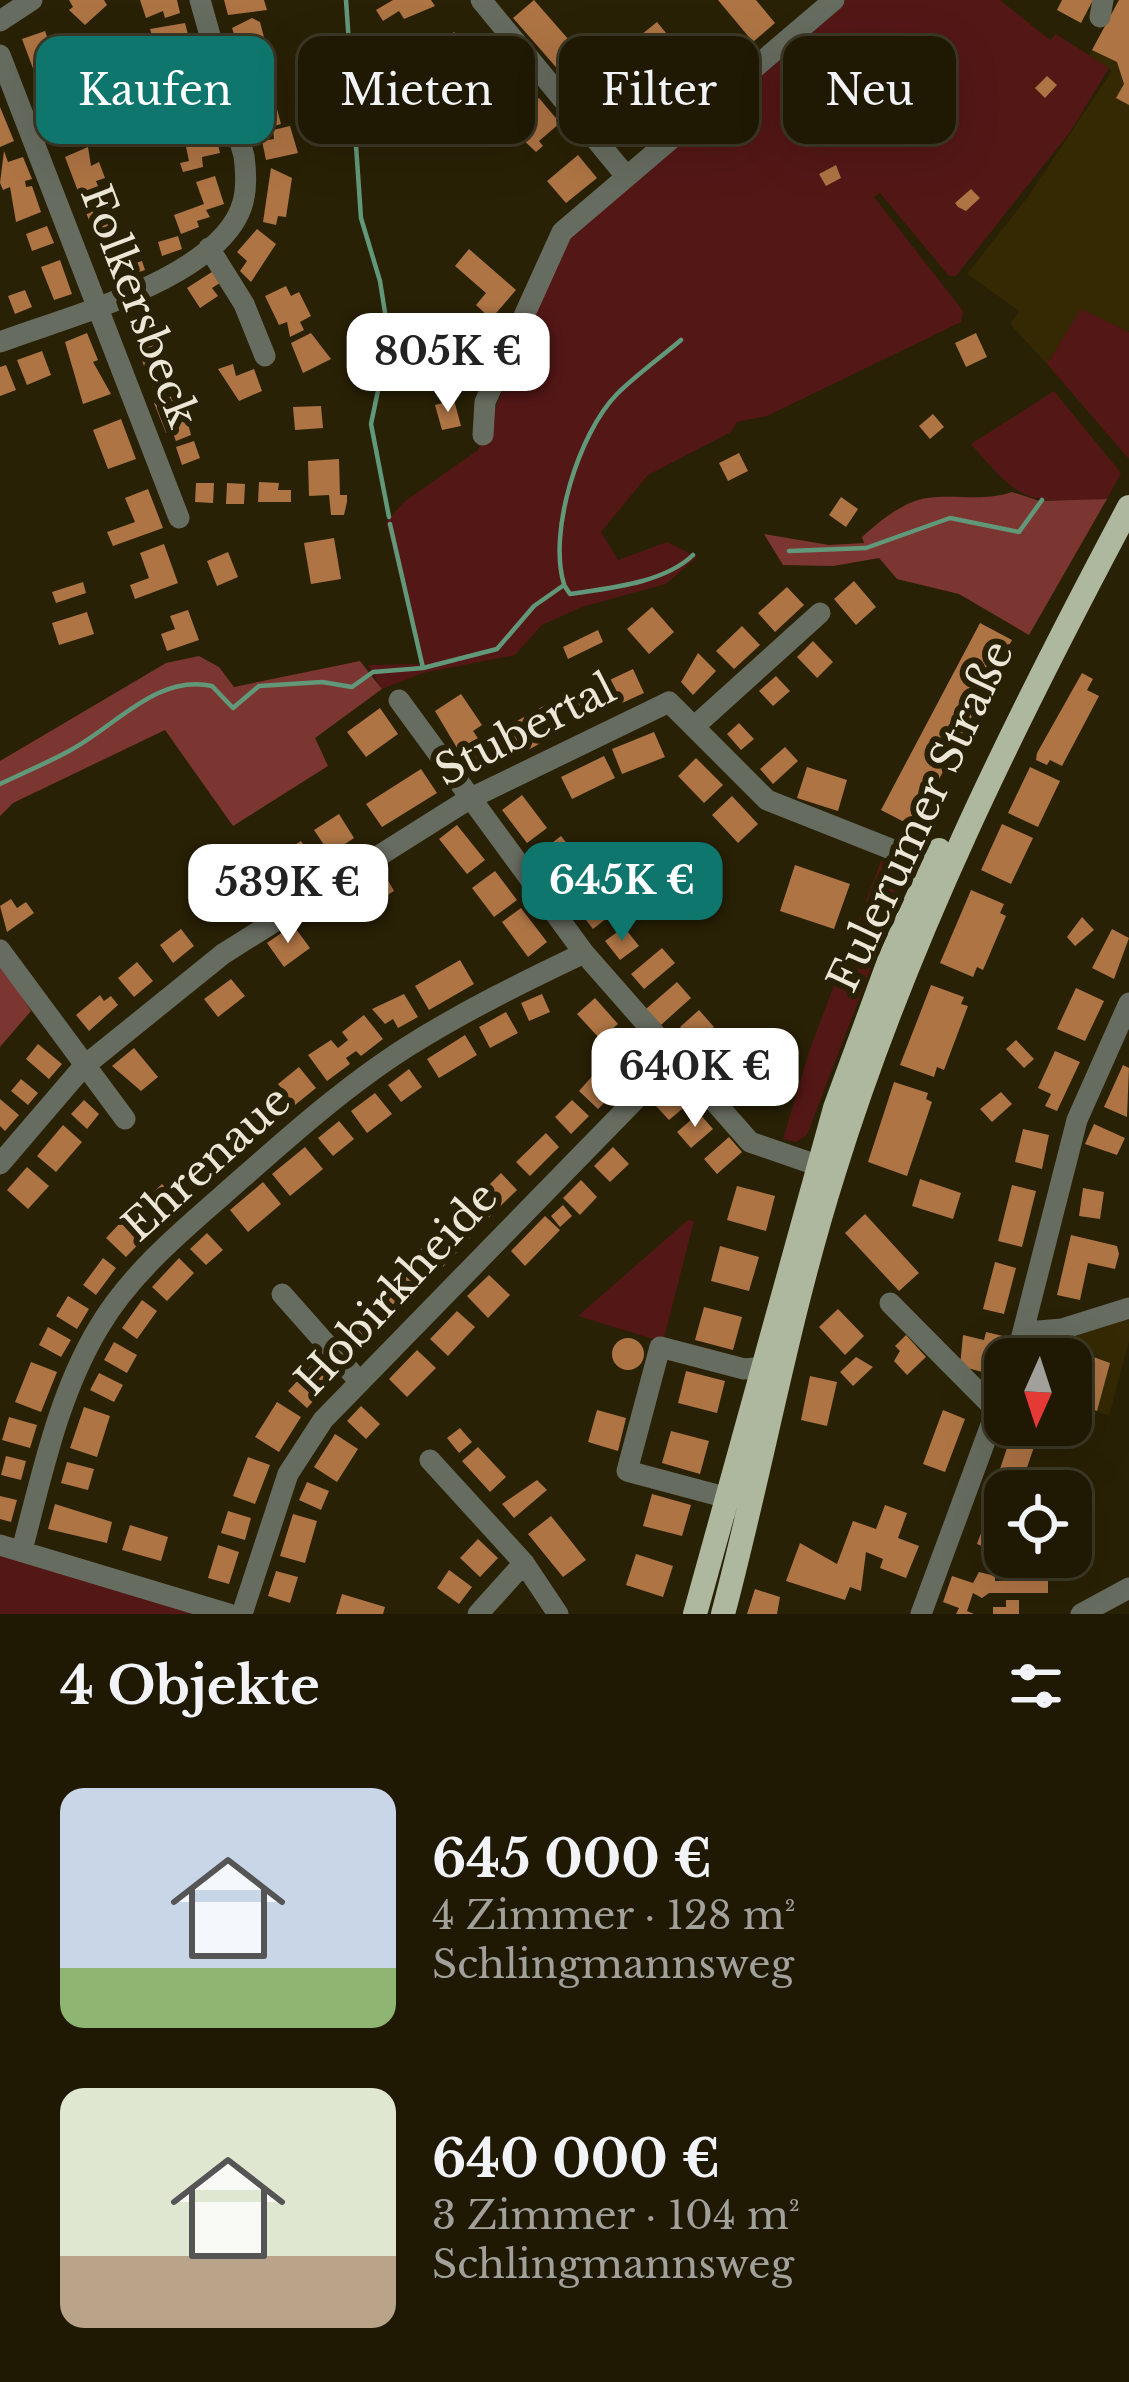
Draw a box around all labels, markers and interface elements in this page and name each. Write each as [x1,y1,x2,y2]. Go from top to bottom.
chip: Kaufen [36,36,274,144]
chip: Mieten [298,36,535,144]
chip: Filter [559,36,759,144]
chip: Neu [783,36,956,144]
street label: Folkersbeck [70,178,210,434]
pin: 805K € [350,313,546,415]
text: 805K € [374,327,522,376]
street label: Fulerumer Straße [816,632,1024,1000]
street label: Stubertal [426,662,624,796]
pin: 645K € [524,842,720,944]
pin: 539K € [190,844,386,946]
text: 645K € [549,856,695,905]
text: 539K € [215,858,361,907]
pin: 640K € [597,1028,793,1130]
text: 640K € [619,1042,771,1091]
street label: Ehrenaue [112,1074,300,1252]
street label: Hobirkheide [284,1171,508,1405]
north arrow [984,1338,1092,1446]
map controls [984,1338,1092,1578]
button: locate [984,1470,1092,1578]
icon: filters [1003,1653,1069,1719]
text: 4 Objekte [60,1655,320,1718]
text: 645 000 € [432,1828,712,1891]
icon: home [156,1836,300,1980]
text: 4 Zimmer · 128 m² [432,1891,796,1940]
text: Schlingmannsweg [432,1940,794,1989]
text: 640 000 € [432,2128,720,2191]
icon: home [156,2136,300,2280]
text: 3 Zimmer · 104 m² [432,2191,800,2240]
text: Schlingmannsweg [432,2240,794,2289]

